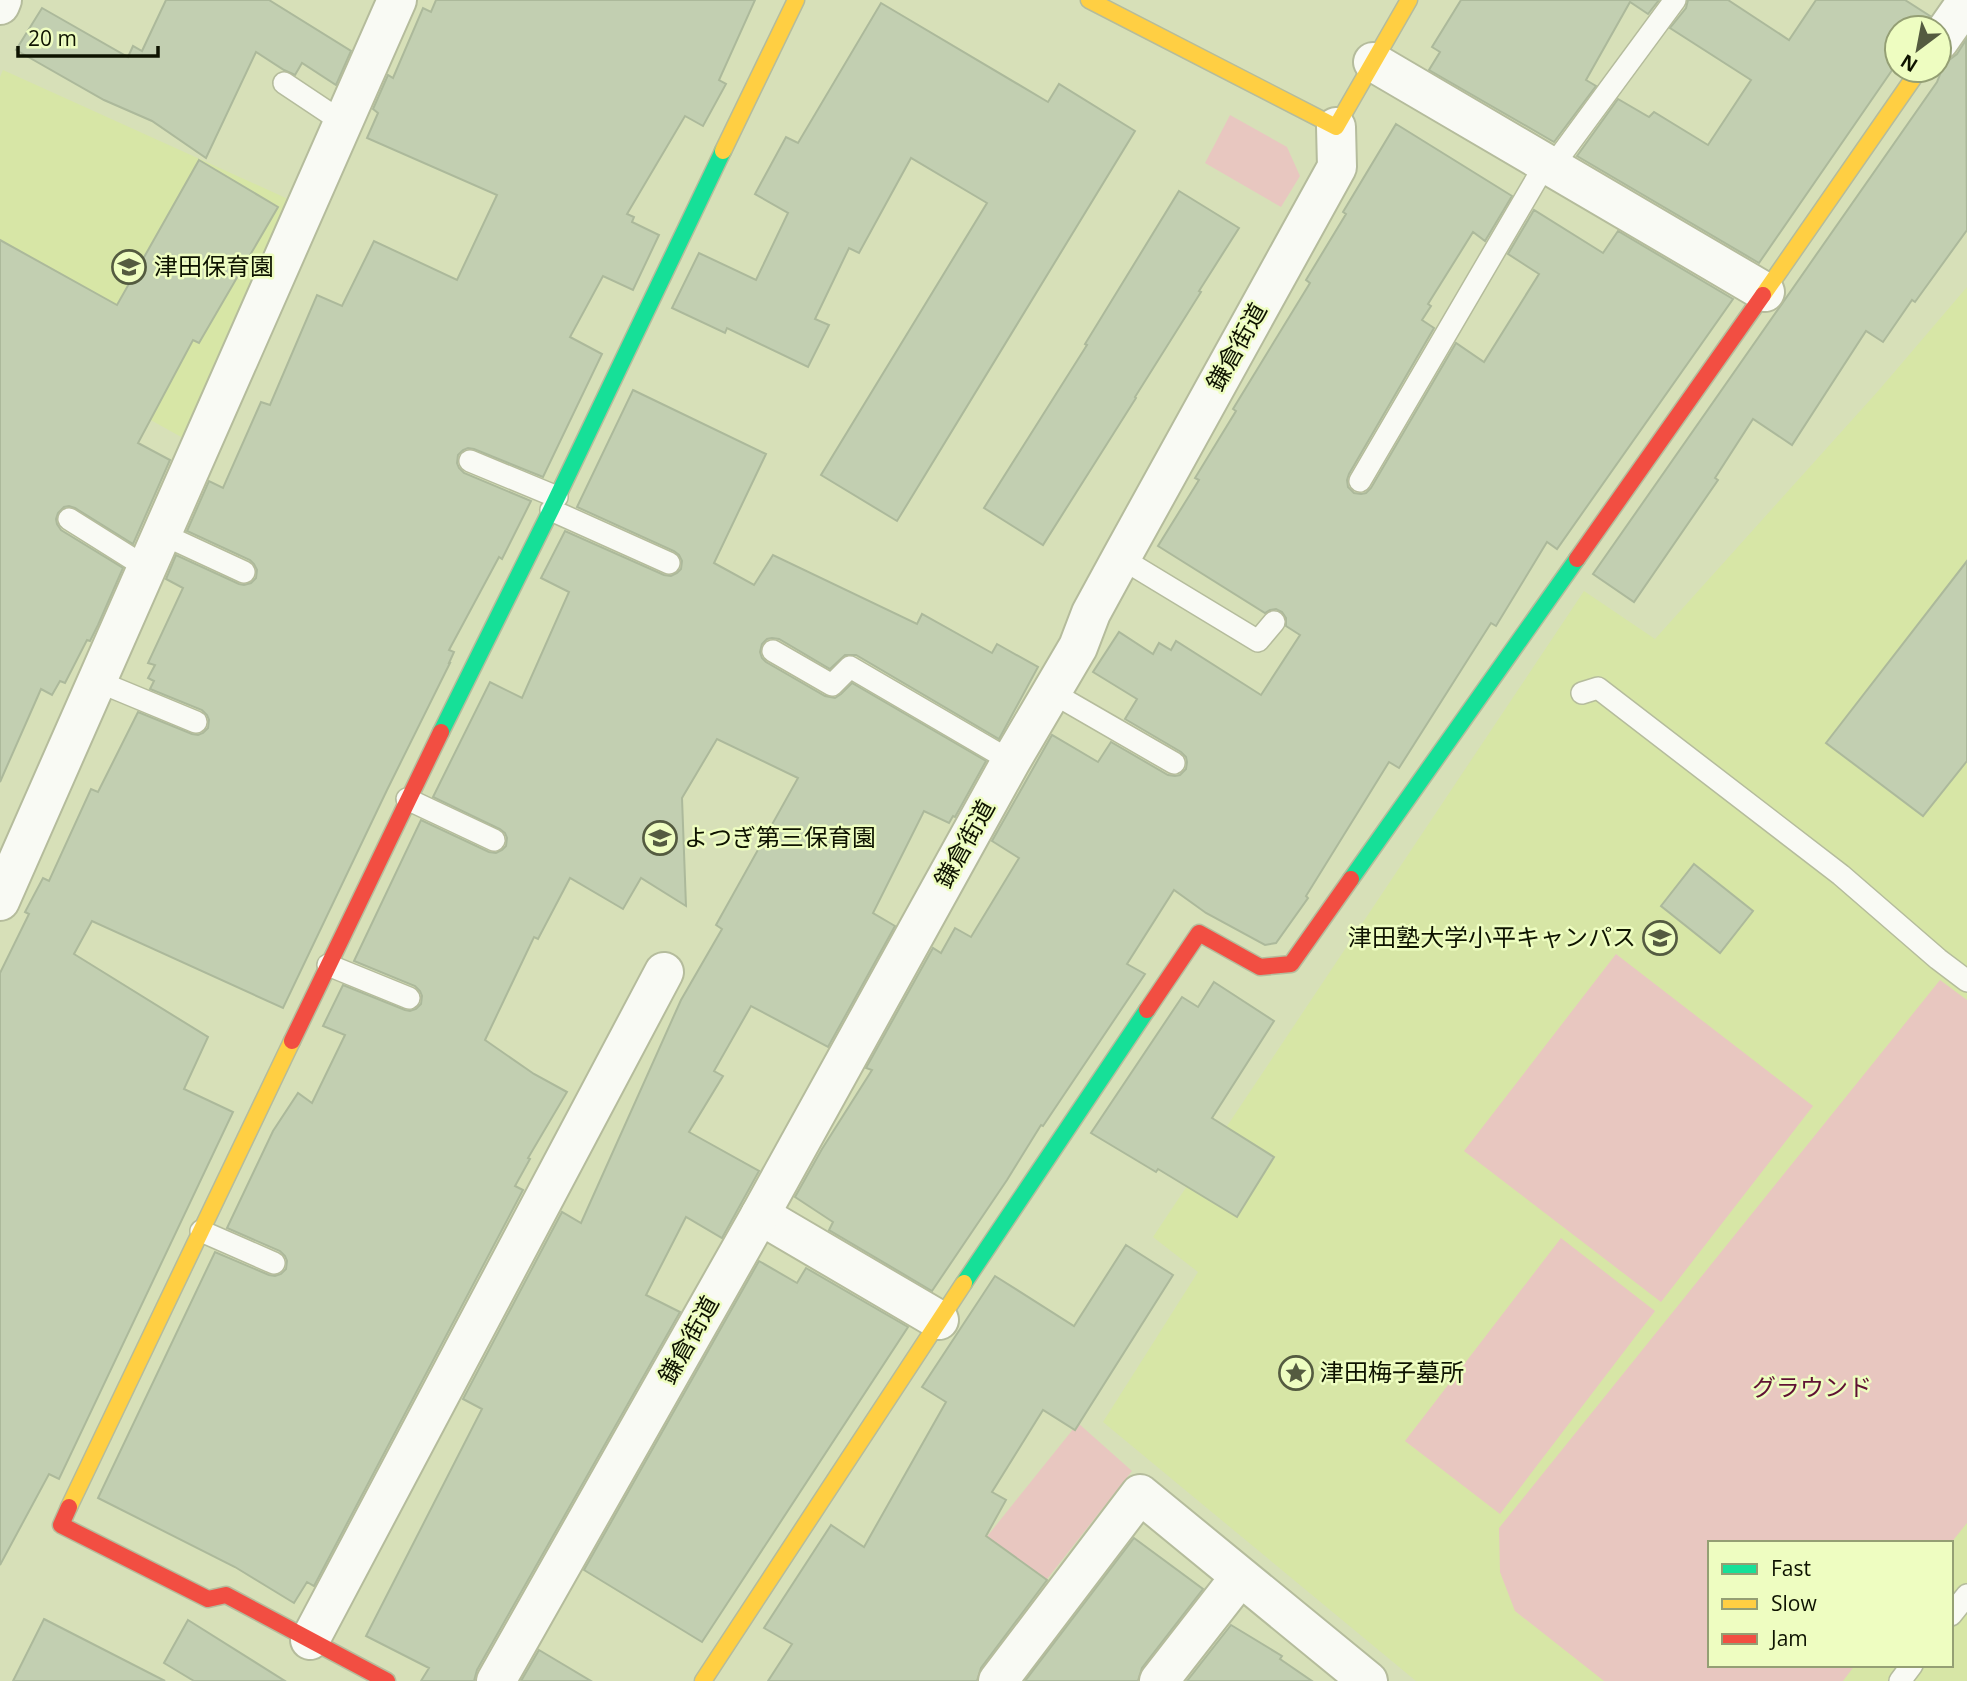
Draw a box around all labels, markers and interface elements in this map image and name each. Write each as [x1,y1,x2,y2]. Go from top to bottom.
scale bar [18,14,158,58]
north arrow [1883,14,1953,84]
text: 20 m [28,24,77,52]
text: N [1896,48,1922,79]
school or university icon: 津田保育園 [110,248,148,286]
place label: 津田保育園 [154,249,274,282]
street label: 鎌倉街道 [1198,296,1273,396]
street label: 鎌倉街道 [926,793,1001,893]
school or university icon: よつぎ第三保育園 [641,819,679,857]
place label: よつぎ第三保育園 [684,820,876,853]
school or university icon: 津田塾大学小平キャンパス [1641,919,1679,957]
place label: 津田塾大学小平キャンパス [1348,920,1636,953]
street label: 鎌倉街道 [650,1289,725,1389]
place icon: 津田梅子墓所 [1277,1354,1315,1392]
place label: 津田梅子墓所 [1320,1355,1464,1388]
park label: グラウンド [1752,1370,1872,1403]
legend [1708,1541,1953,1667]
text: Fast [1771,1554,1811,1582]
text: Slow [1771,1589,1817,1617]
text: Jam [1769,1624,1808,1652]

